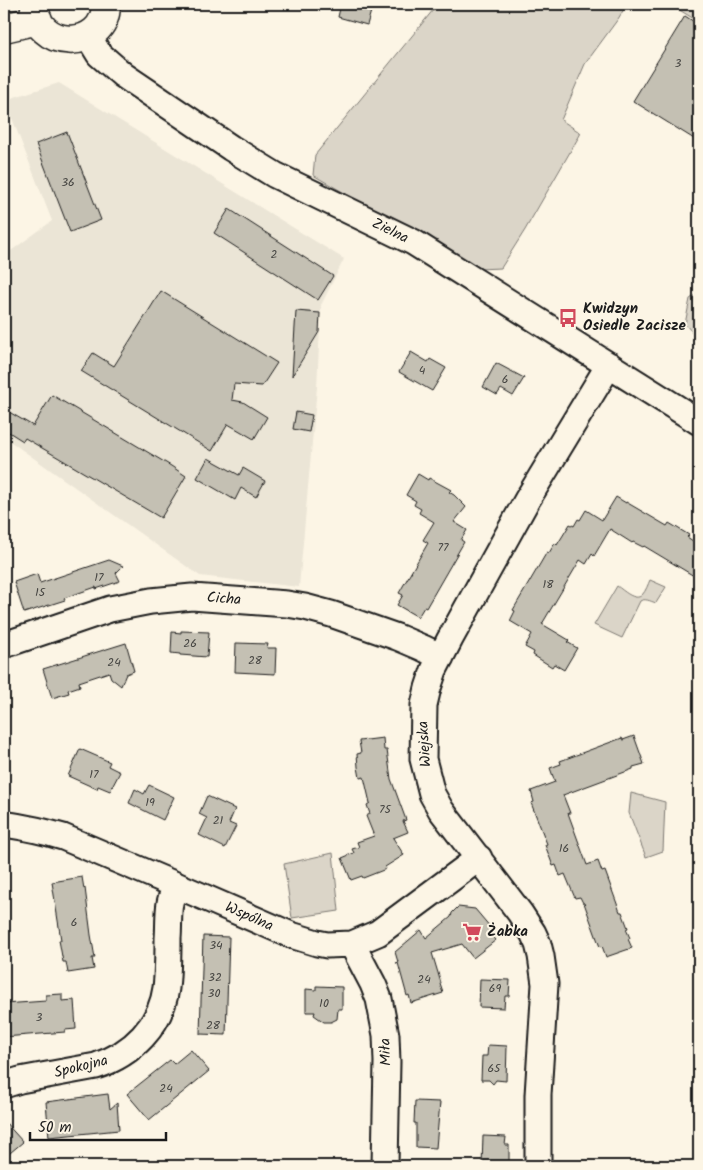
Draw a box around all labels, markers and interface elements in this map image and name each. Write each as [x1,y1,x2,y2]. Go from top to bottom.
house number: 3 [675,54,682,73]
house number: 36 [61,173,75,192]
street label: Zielna [368,212,412,250]
house number: 2 [271,245,278,264]
place label: Kwidzyn Osiedle Zacisze [583,297,686,338]
bus stop icon: Kwidzyn Osiedle Zacisze [557,307,579,329]
house number: 4 [419,361,426,380]
house number: 6 [502,370,508,389]
house number: 77 [437,538,449,557]
house number: 17 [94,568,104,587]
house number: 18 [543,575,554,594]
house number: 15 [35,583,47,602]
street label: Cicha [206,586,242,612]
house number: 26 [183,634,197,653]
house number: 28 [248,651,263,670]
house number: 24 [107,653,121,672]
street label: Wiejska [411,720,439,768]
house number: 17 [89,765,99,784]
house number: 19 [145,793,155,812]
house number: 75 [379,800,393,819]
house number: 21 [213,811,224,830]
house number: 16 [559,839,569,858]
street label: Wspólna [221,896,277,938]
house number: 6 [71,913,77,932]
place label: Żabka [487,920,528,944]
supermarket icon: Żabka [461,921,483,943]
house number: 34 [209,936,223,955]
house number: 32 [208,968,222,987]
house number: 24 [417,970,431,989]
house number: 69 [489,979,501,998]
house number: 30 [208,984,220,1003]
house number: 10 [319,994,329,1013]
house number: 3 [36,1008,43,1027]
house number: 28 [206,1016,221,1035]
street label: Miła [374,1038,398,1066]
street label: Spokojna [52,1049,110,1085]
house number: 65 [487,1059,502,1078]
house number: 24 [159,1079,173,1098]
scale bar [30,1110,166,1142]
text: 50 m [38,1116,72,1140]

